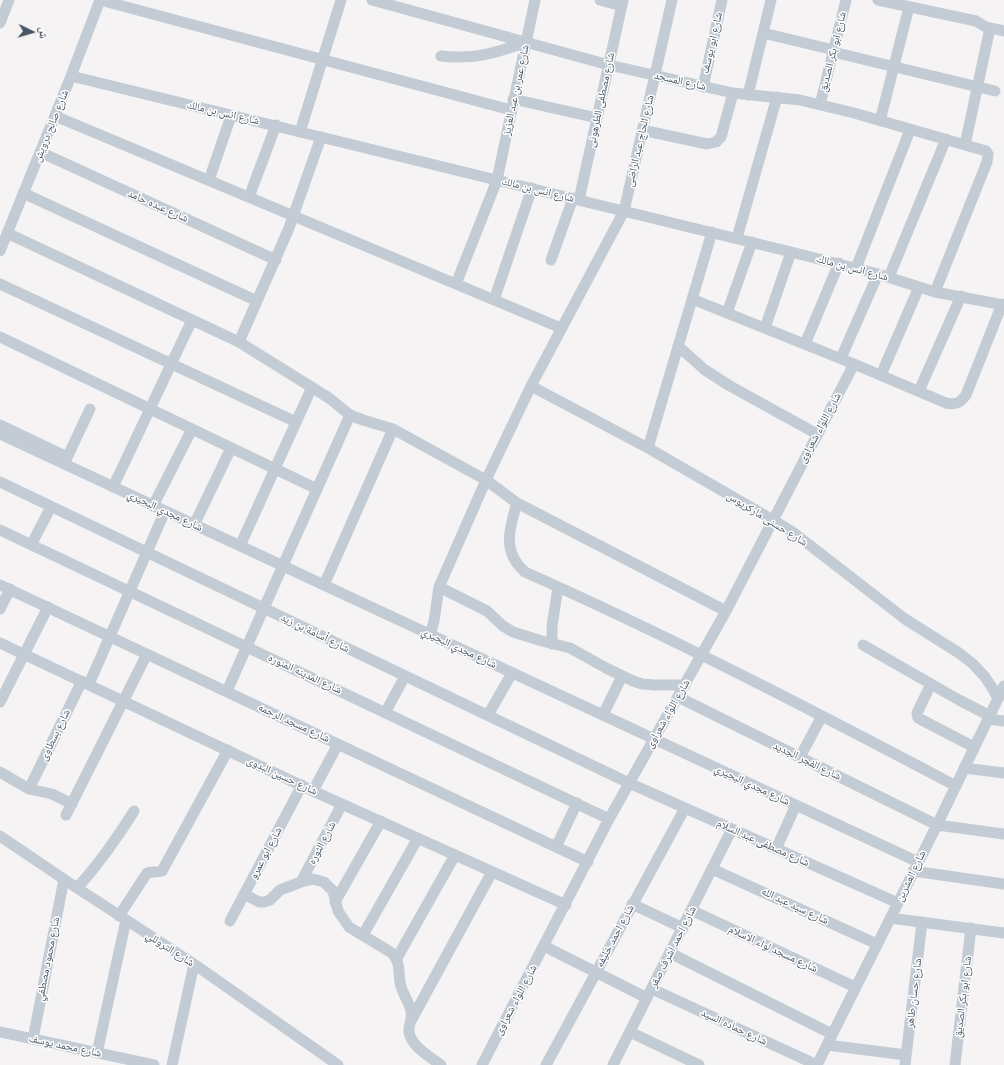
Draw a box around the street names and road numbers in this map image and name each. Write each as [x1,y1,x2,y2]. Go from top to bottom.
street label: شارع ابو بكر الصديق [817,10,849,94]
street label: شارع ابو يوسف [699,11,725,75]
street label: شارع عمر بن عبد العزيز [500,43,532,137]
street label: شارع مصطفى الطرهونى [585,51,617,149]
street label: شارع المسجد [653,69,707,93]
street label: شارع صالح درويش [31,88,71,164]
street label: شارع الحاج عبد الراضى [623,94,657,188]
street label: شارع انس بن مالك [185,98,261,128]
street label: شارع انس بن مالك [500,175,576,205]
street label: شارع عبده حامد [126,187,190,225]
street label: شارع انس بن مالك [815,252,889,284]
street label: شارع اللواء شعراوى [796,391,844,465]
street label: شارع مجدي البحيري [125,488,205,534]
street label: شارع حسنى ماركريوس [724,489,810,549]
street label: شارع أسامة بن زيد [278,611,352,655]
street label: شارع مجدي البحيري [419,625,499,671]
street label: شارع المدينه المنوره [266,651,344,697]
street label: شارع اللواء شعراوى [643,677,693,751]
street label: شارع مسجد الرحمه [256,701,332,745]
street label: شارع بسطاوى [37,707,73,763]
street label: شارع الفجر الجديد [771,739,843,783]
street label: شارع حسين البدوى [244,754,320,798]
street label: شارع مجدي البحيري [712,762,792,808]
street label: شارع مصطفى عبد السلام [715,817,811,869]
street label: شارع الثوره [305,819,339,867]
street label: شارع ابو عمرو [247,825,285,881]
street label: شارع العشرين [893,848,929,904]
street label: شارع سيد عبد الله [759,885,831,927]
street label: شارع احمد خليفه [593,902,637,970]
street label: شارع احمد اشرف صقر [647,904,699,990]
street label: شارع محمود مصطفي [33,916,63,1002]
street label: شارع مسجد لواء الاسلام [726,923,820,975]
street label: شارع التروللي [143,929,197,969]
street label: شارع ابو بكر الصديق [951,955,975,1039]
street label: شارع حسان طاهر [903,957,925,1029]
street label: شارع اللواء شعراوى [492,963,540,1037]
street label: شارع حماده السيد [699,1006,769,1048]
street label: شارع محمد يوسف [27,1032,103,1060]

